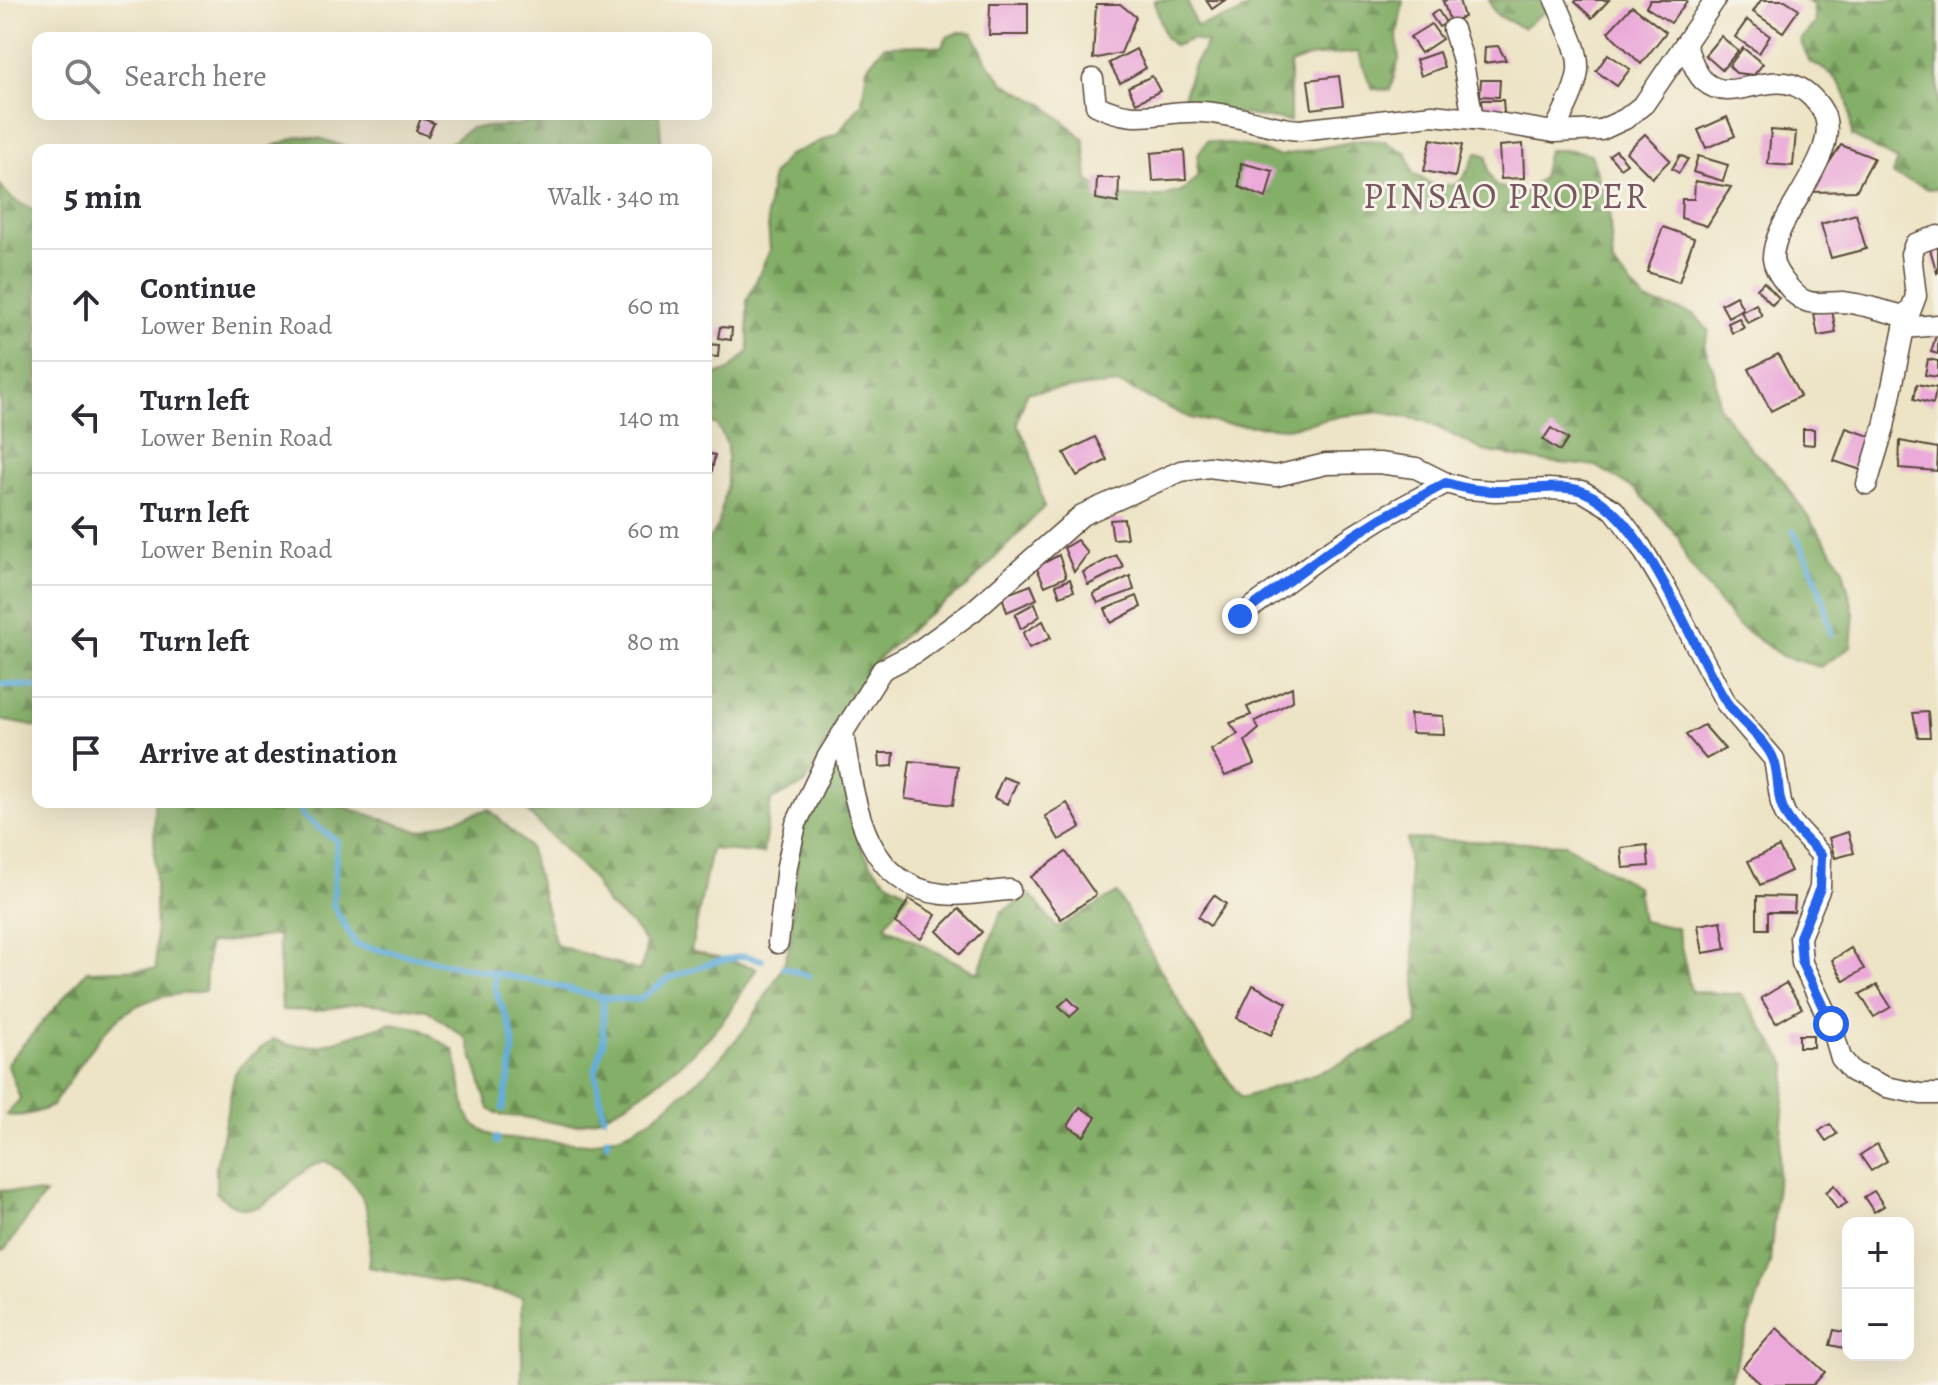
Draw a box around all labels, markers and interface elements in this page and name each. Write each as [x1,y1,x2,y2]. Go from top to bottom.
search box [32,32,712,120]
icon: search [60,54,104,98]
text: Search here [124,56,267,96]
district label: PINSAO PROPER [1363,171,1649,220]
text: 5 min [64,173,142,220]
text: Walk · 340 m [548,179,680,214]
text: Continue [140,268,256,308]
icon: ahead [64,283,108,327]
text: 60 m [627,288,680,323]
text: Lower Benin Road [140,308,332,343]
text: Turn left [140,380,249,420]
icon: left [64,395,108,439]
text: 140 m [619,400,680,435]
text: Lower Benin Road [140,420,332,455]
text: Turn left [140,492,249,532]
icon: left [64,507,108,551]
text: 60 m [627,512,680,547]
text: Lower Benin Road [140,532,332,567]
route end [1222,598,1258,634]
icon: left [64,619,108,663]
text: Turn left [140,621,249,661]
text: 80 m [627,624,680,659]
icon: arrive [64,731,108,775]
text: Arrive at destination [140,733,397,773]
route start [1813,1006,1849,1042]
map controls [1842,1217,1914,1361]
button: + [1842,1217,1914,1289]
button: − [1842,1289,1914,1361]

